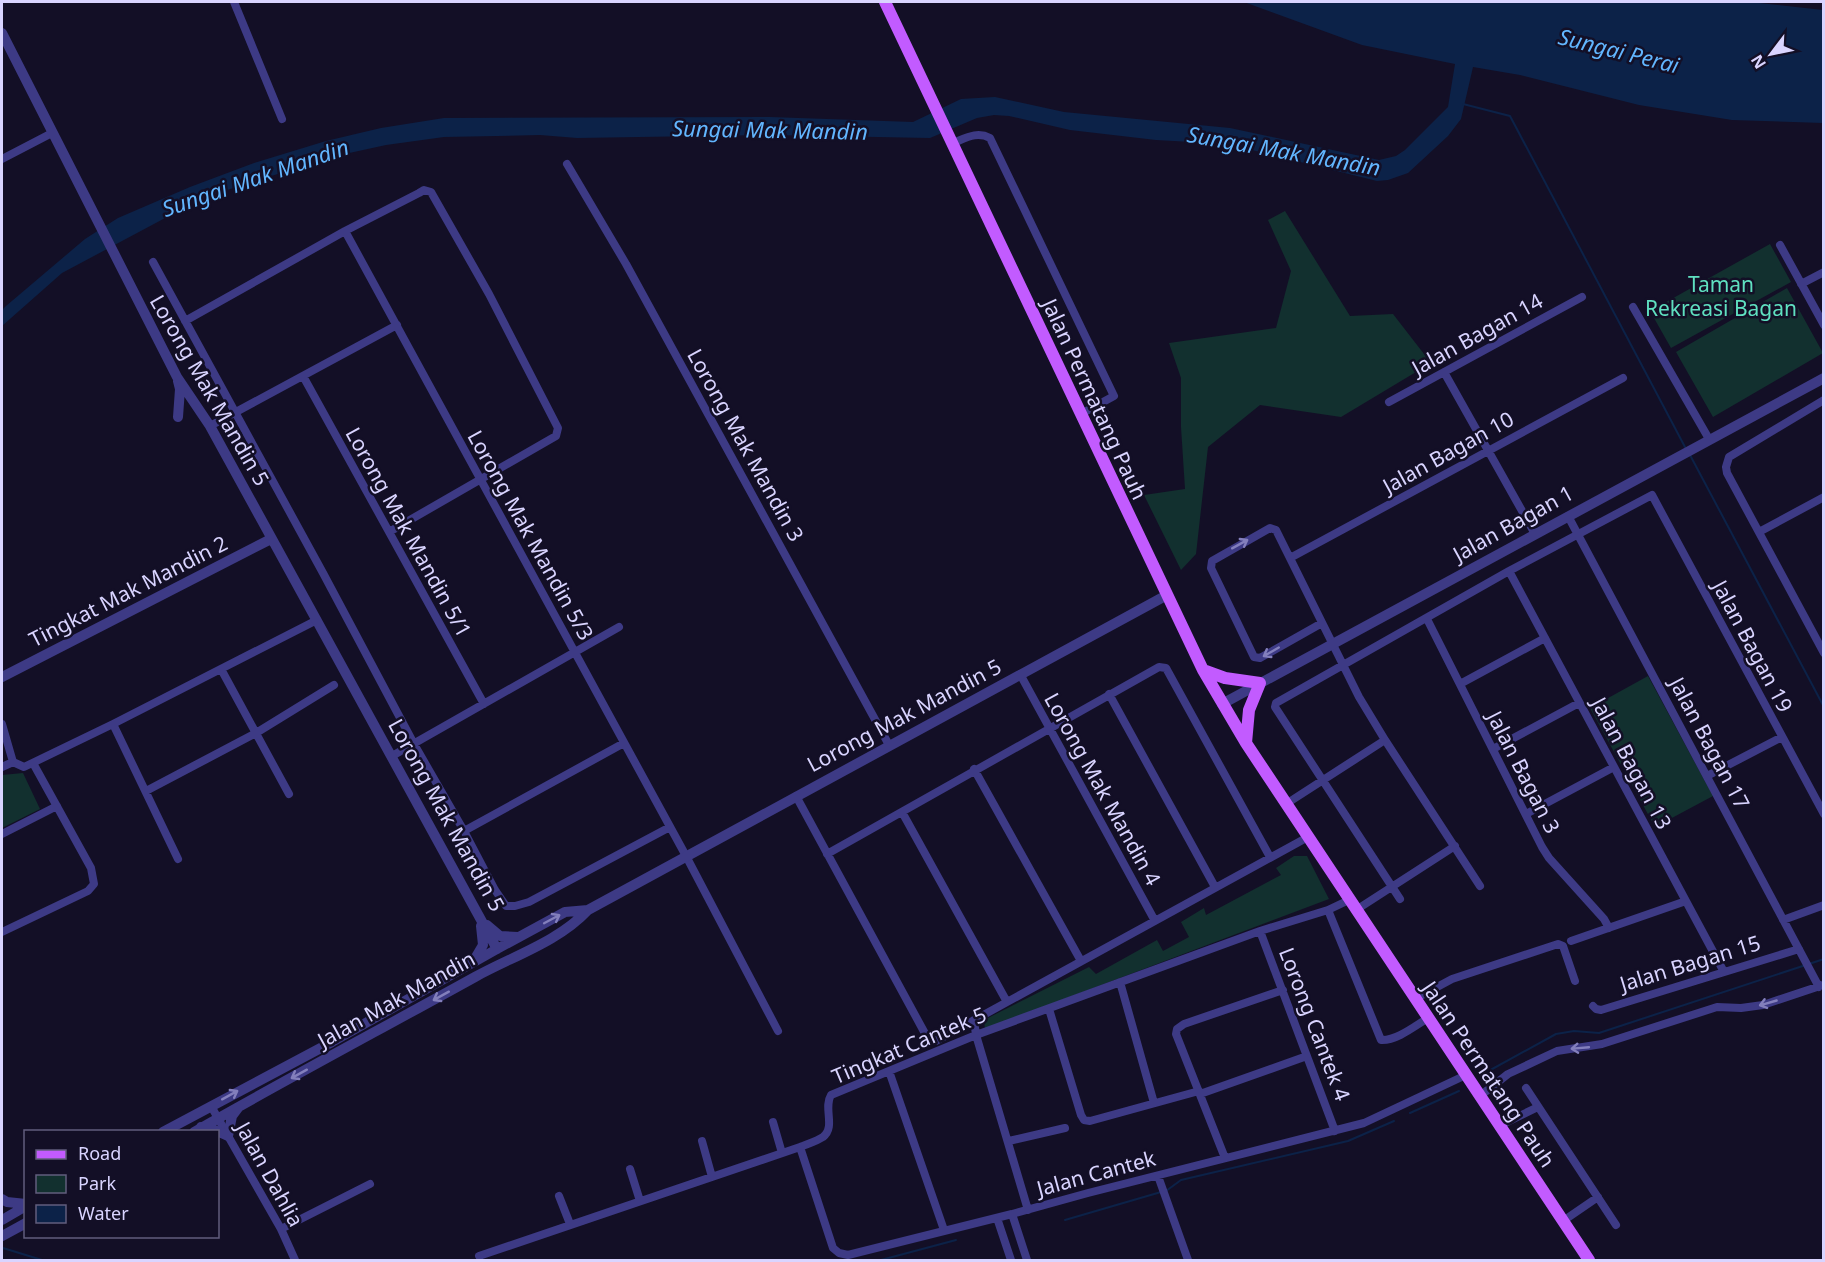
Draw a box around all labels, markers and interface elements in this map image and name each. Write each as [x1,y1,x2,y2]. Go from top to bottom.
water label: Sungai Perai [1556,21,1683,80]
north arrow [1741,24,1801,84]
text: N [1746,51,1771,73]
water label: Sungai Mak Mandin [672,112,868,146]
water label: Sungai Mak Mandin [1185,118,1383,182]
water label: Sungai Mak Mandin [158,131,352,223]
park label: Taman Rekreasi Bagan [1645,270,1797,322]
street label: Jalan Bagan 14 [1405,286,1548,383]
street label: Lorong Mak Mandin 5 [144,289,276,491]
street label: Jalan Permatang Pauh [1035,292,1154,504]
street label: Lorong Mak Mandin 3 [681,344,811,546]
street label: Jalan Bagan 10 [1376,404,1519,501]
street label: Lorong Mak Mandin 5/1 [340,422,478,642]
street label: Lorong Mak Mandin 5/3 [462,425,600,645]
street label: Jalan Bagan 1 [1446,478,1578,569]
street label: Tingkat Mak Mandin 2 [24,529,232,653]
one-way arrow [1231,538,1249,549]
street label: Jalan Bagan 19 [1705,573,1800,717]
one-way arrow [1263,647,1280,659]
street label: Lorong Mak Mandin 5 [802,652,1006,778]
street label: Jalan Bagan 17 [1662,670,1757,814]
street label: Lorong Mak Mandin 4 [1038,688,1168,890]
street label: Jalan Bagan 13 [1584,690,1679,834]
street label: Jalan Bagan 3 [1480,704,1567,838]
street label: Lorong Mak Mandin 5 [382,714,512,916]
one-way arrow [543,913,560,925]
street label: Jalan Bagan 15 [1614,928,1764,998]
street label: Lorong Cantek 4 [1273,943,1357,1105]
street label: Jalan Mak Mandin [311,944,480,1055]
street label: Jalan Permatang Pauh [1415,974,1562,1173]
one-way arrow [433,990,450,1002]
one-way arrow [1759,998,1778,1009]
street label: Tingkat Cantek 5 [828,1000,990,1090]
one-way arrow [1570,1043,1590,1054]
one-way arrow [291,1068,308,1080]
one-way arrow [221,1089,239,1100]
street label: Jalan Dahlia [229,1115,310,1231]
legend [24,1130,219,1238]
text: Road [78,1141,121,1165]
street label: Jalan Cantek [1032,1144,1159,1203]
text: Park [78,1171,116,1195]
text: Water [78,1201,129,1225]

